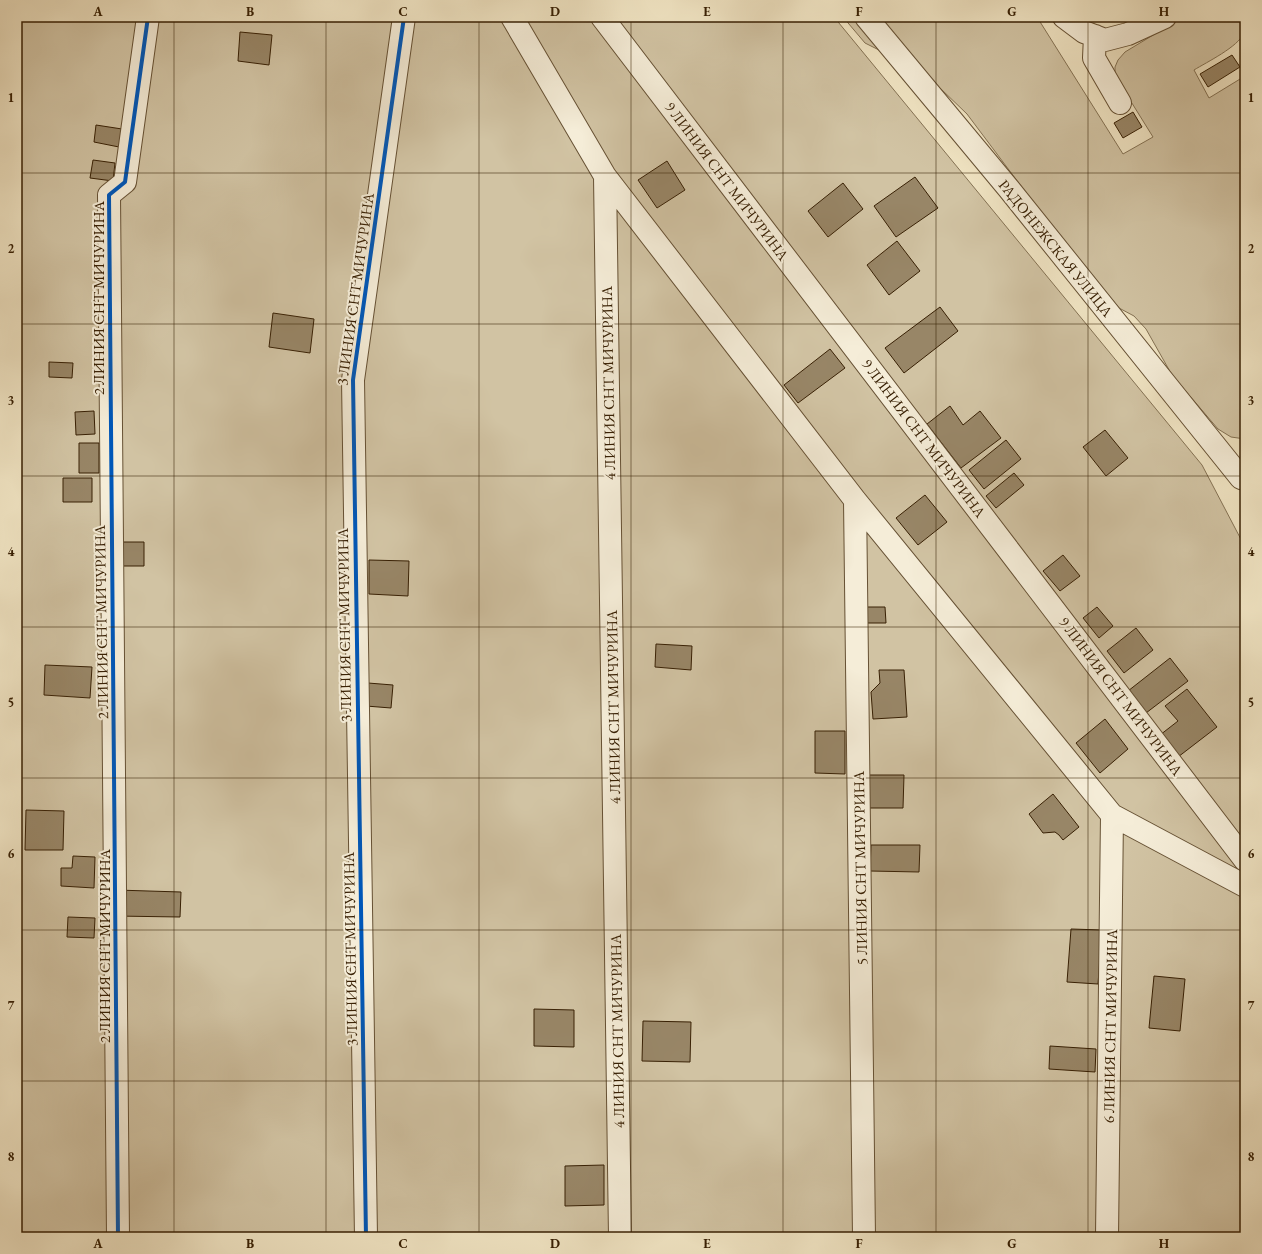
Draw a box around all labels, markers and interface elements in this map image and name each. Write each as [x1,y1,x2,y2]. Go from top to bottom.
text: A [92,3,103,20]
text: B [246,3,254,20]
text: C [398,3,408,20]
text: D [550,3,560,20]
text: E [703,3,711,20]
text: F [855,3,863,20]
text: G [1007,3,1017,20]
text: H [1159,3,1170,20]
text: 1 [8,89,15,106]
text: 1 [1248,89,1255,106]
street label: 9 ЛИНИЯ СНТ МИЧУРИНА [661,98,793,265]
street label: РАДОНЕЖСКАЯ УЛИЦА [995,175,1118,321]
street label: 3 ЛИНИЯ СНТ МИЧУРИНА [332,191,378,386]
street label: 2 ЛИНИЯ СНТ МИЧУРИНА [89,200,108,395]
text: 2 [8,240,15,257]
text: 2 [1248,240,1255,257]
street label: 4 ЛИНИЯ СНТ МИЧУРИНА [597,285,619,480]
street label: 9 ЛИНИЯ СНТ МИЧУРИНА [858,355,990,522]
text: 3 [8,392,15,409]
text: 3 [1248,392,1255,409]
street label: 2 ЛИНИЯ СНТ МИЧУРИНА [90,524,112,719]
street label: 3 ЛИНИЯ СНТ МИЧУРИНА [333,527,355,722]
text: 4 [8,543,15,560]
text: 4 [1248,543,1255,560]
street label: 4 ЛИНИЯ СНТ МИЧУРИНА [602,609,624,804]
street label: 9 ЛИНИЯ СНТ МИЧУРИНА [1055,613,1187,780]
text: 5 [8,694,14,711]
text: 5 [1248,694,1254,711]
street label: 5 ЛИНИЯ СНТ МИЧУРИНА [849,770,871,965]
text: 6 [8,845,15,862]
text: 6 [1248,845,1255,862]
street label: 2 ЛИНИЯ СНТ МИЧУРИНА [95,848,114,1043]
street label: 3 ЛИНИЯ СНТ МИЧУРИНА [339,851,361,1046]
street label: 6 ЛИНИЯ СНТ МИЧУРИНА [1099,928,1121,1123]
street label: 4 ЛИНИЯ СНТ МИЧУРИНА [606,933,628,1128]
text: 7 [8,997,15,1014]
text: 7 [1248,997,1255,1014]
text: 8 [8,1148,15,1165]
text: 8 [1248,1148,1255,1165]
text: A [92,1235,103,1252]
text: B [246,1235,254,1252]
text: C [398,1235,408,1252]
text: D [550,1235,560,1252]
text: E [703,1235,711,1252]
text: F [855,1235,863,1252]
text: G [1007,1235,1017,1252]
text: H [1159,1235,1170,1252]

